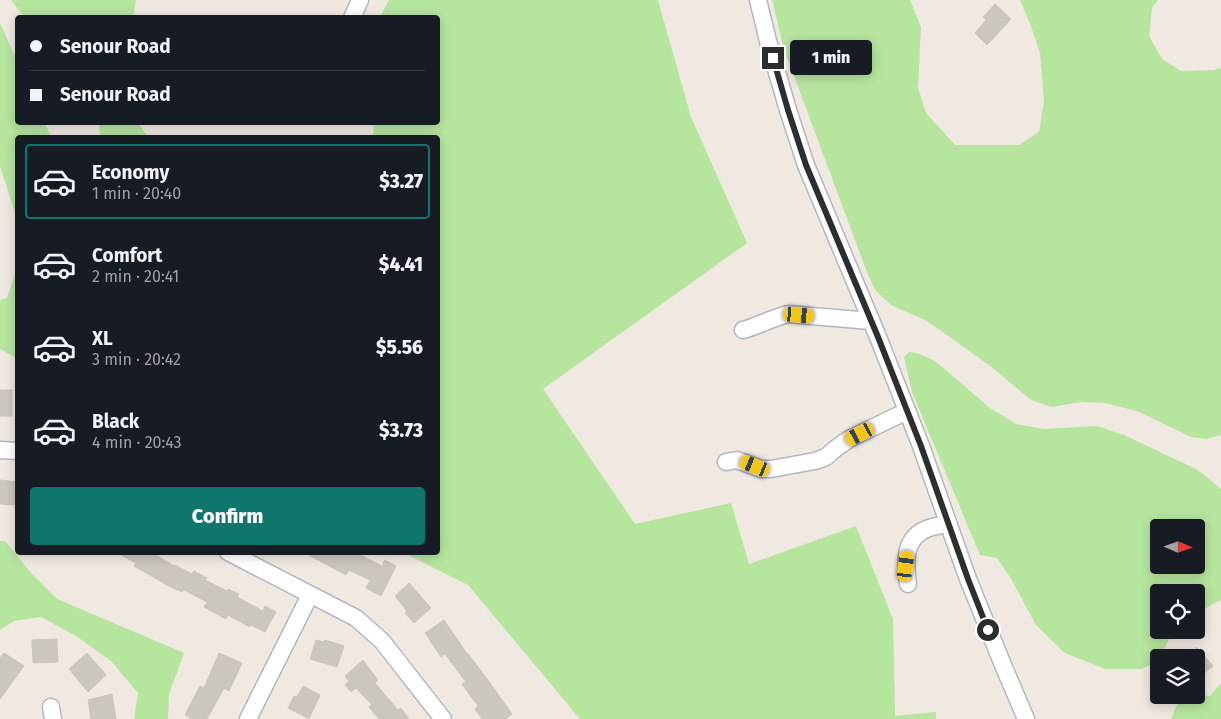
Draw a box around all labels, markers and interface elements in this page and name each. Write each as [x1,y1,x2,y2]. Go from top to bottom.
text: Senour Road [60,35,171,58]
callout: 1 min [790,40,873,76]
route end [762,47,784,69]
text: 1 min [812,48,850,67]
text: Senour Road [60,83,171,106]
icon: car [32,159,77,204]
text: Economy [92,161,169,184]
text: $3.27 [379,170,423,193]
text: 1 min · 20:40 [92,184,181,203]
icon: car [32,242,77,287]
text: Comfort [92,244,162,267]
text: $4.41 [379,253,423,276]
text: 2 min · 20:41 [92,267,179,286]
car [783,306,814,324]
icon: car [32,325,77,370]
text: XL [92,327,113,350]
text: $5.56 [376,336,423,359]
text: 3 min · 20:42 [92,350,181,369]
icon: car [32,408,77,453]
text: Black [92,410,139,433]
text: $3.73 [379,419,423,442]
car [843,421,876,447]
text: 4 min · 20:43 [92,433,182,452]
car [738,453,771,479]
button: Confirm [30,487,425,545]
north arrow [1150,519,1205,574]
map controls [1150,519,1205,704]
car [896,550,915,582]
button: locate [1150,584,1205,639]
route start [977,619,999,641]
button: layers [1150,649,1205,704]

